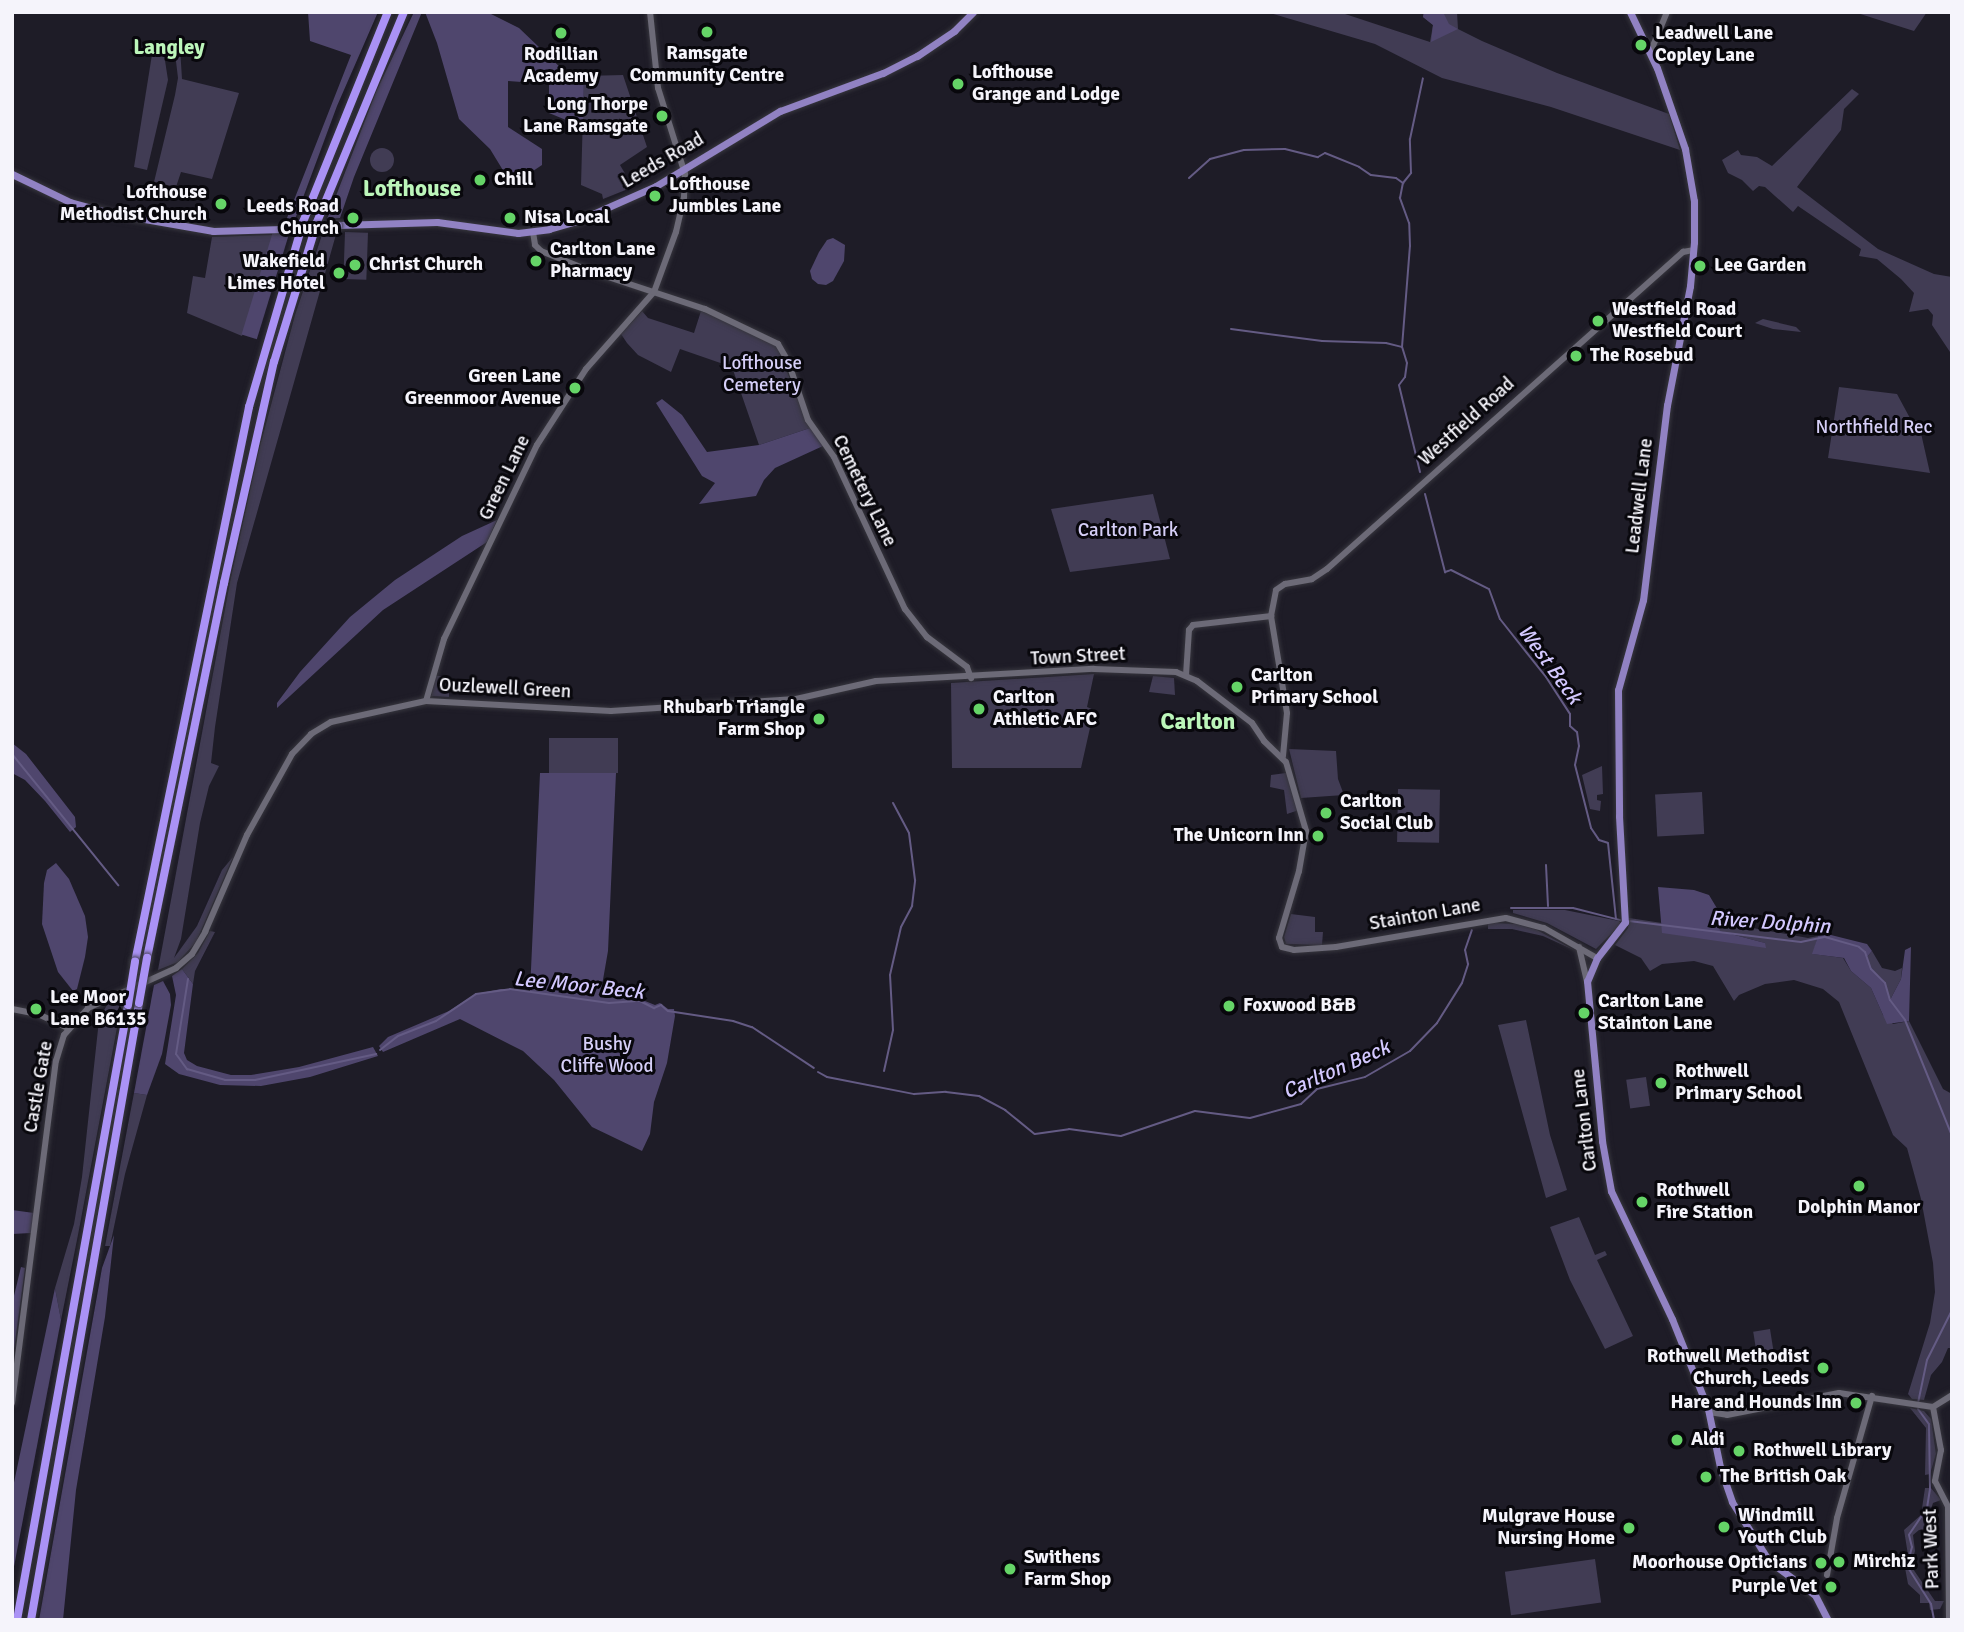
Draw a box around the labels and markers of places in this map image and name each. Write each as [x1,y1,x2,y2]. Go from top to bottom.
place label: Leadwell Lane Copley Lane [1655,23,1773,67]
marker: Ramsgate Community Centre [699,24,715,40]
marker: Rodillian Academy [553,25,569,41]
marker: Leadwell Lane Copley Lane [1633,37,1649,53]
place label: Ramsgate Community Centre [630,43,784,87]
place label: Rodillian Academy [524,44,598,88]
place label: Lofthouse Grange and Lodge [972,62,1120,106]
marker: Lofthouse Grange and Lodge [950,76,966,92]
place label: Long Thorpe Lane Ramsgate [523,94,648,138]
marker: Long Thorpe Lane Ramsgate [654,108,670,124]
place label: Chill [494,169,533,191]
marker: Chill [472,172,488,188]
place label: Lofthouse Jumbles Lane [669,174,781,218]
place label: Lofthouse Methodist Church [60,182,207,226]
marker: Lofthouse Jumbles Lane [647,188,663,204]
marker: Lofthouse Methodist Church [213,196,229,212]
place label: Leeds Road Church [246,196,339,240]
place label: Nisa Local [524,207,610,229]
marker: Leeds Road Church [345,210,361,226]
marker: Nisa Local [502,210,518,226]
place label: Carlton Lane Pharmacy [550,239,655,283]
place label: Wakefield Limes Hotel [227,251,325,295]
marker: Carlton Lane Pharmacy [528,253,544,269]
place label: Christ Church [369,254,483,276]
place label: Lee Garden [1714,255,1806,277]
marker: Christ Church [347,257,363,273]
marker: Lee Garden [1692,258,1708,274]
marker: Wakefield Limes Hotel [331,265,347,281]
place label: Westfield Road Westfield Court [1612,299,1742,343]
marker: Westfield Road Westfield Court [1590,313,1606,329]
place label: The Rosebud [1590,345,1694,367]
marker: The Rosebud [1568,348,1584,364]
place label: Green Lane Greenmoor Avenue [405,366,561,410]
marker: Green Lane Greenmoor Avenue [567,380,583,396]
place label: Carlton Primary School [1251,665,1378,709]
marker: Carlton Primary School [1229,679,1245,695]
place label: Carlton Athletic AFC [993,687,1097,731]
place label: Rhubarb Triangle Farm Shop [663,697,805,741]
marker: Carlton Athletic AFC [971,701,987,717]
marker: Rhubarb Triangle Farm Shop [811,711,827,727]
place label: Carlton Social Club [1340,791,1433,835]
marker: Carlton Social Club [1318,805,1334,821]
place label: The Unicorn Inn [1174,825,1304,847]
marker: The Unicorn Inn [1310,828,1326,844]
place label: Lee Moor Lane B6135 [50,987,146,1031]
place label: Carlton Lane Stainton Lane [1598,991,1713,1035]
place label: Foxwood B&B [1243,995,1356,1017]
marker: Foxwood B&B [1221,998,1237,1014]
marker: Lee Moor Lane B6135 [28,1001,44,1017]
marker: Carlton Lane Stainton Lane [1576,1005,1592,1021]
place label: Rothwell Primary School [1675,1061,1802,1105]
marker: Rothwell Primary School [1653,1075,1669,1091]
marker: Dolphin Manor [1851,1178,1867,1194]
place label: Rothwell Fire Station [1656,1180,1753,1224]
marker: Rothwell Fire Station [1634,1194,1650,1210]
place label: Dolphin Manor [1798,1197,1920,1219]
place label: Rothwell Methodist Church, Leeds [1647,1346,1809,1390]
marker: Rothwell Methodist Church, Leeds [1815,1360,1831,1376]
place label: Hare and Hounds Inn [1670,1392,1842,1414]
marker: Hare and Hounds Inn [1848,1395,1864,1411]
place label: Aldi [1691,1429,1725,1451]
marker: Aldi [1669,1432,1685,1448]
place label: Rothwell Library [1753,1440,1891,1462]
marker: Rothwell Library [1731,1443,1747,1459]
place label: The British Oak [1720,1466,1846,1488]
marker: The British Oak [1698,1469,1714,1485]
place label: Windmill Youth Club [1738,1505,1827,1549]
place label: Mulgrave House Nursing Home [1482,1506,1615,1550]
marker: Windmill Youth Club [1716,1519,1732,1535]
marker: Mulgrave House Nursing Home [1621,1520,1637,1536]
place label: Swithens Farm Shop [1024,1547,1111,1591]
place label: Mirchiz [1853,1551,1915,1573]
place label: Moorhouse Opticians [1632,1552,1807,1574]
marker: Mirchiz [1831,1554,1847,1570]
marker: Moorhouse Opticians [1813,1555,1829,1571]
marker: Swithens Farm Shop [1002,1561,1018,1577]
place label: Purple Vet [1731,1576,1817,1598]
marker: Purple Vet [1823,1579,1839,1595]

